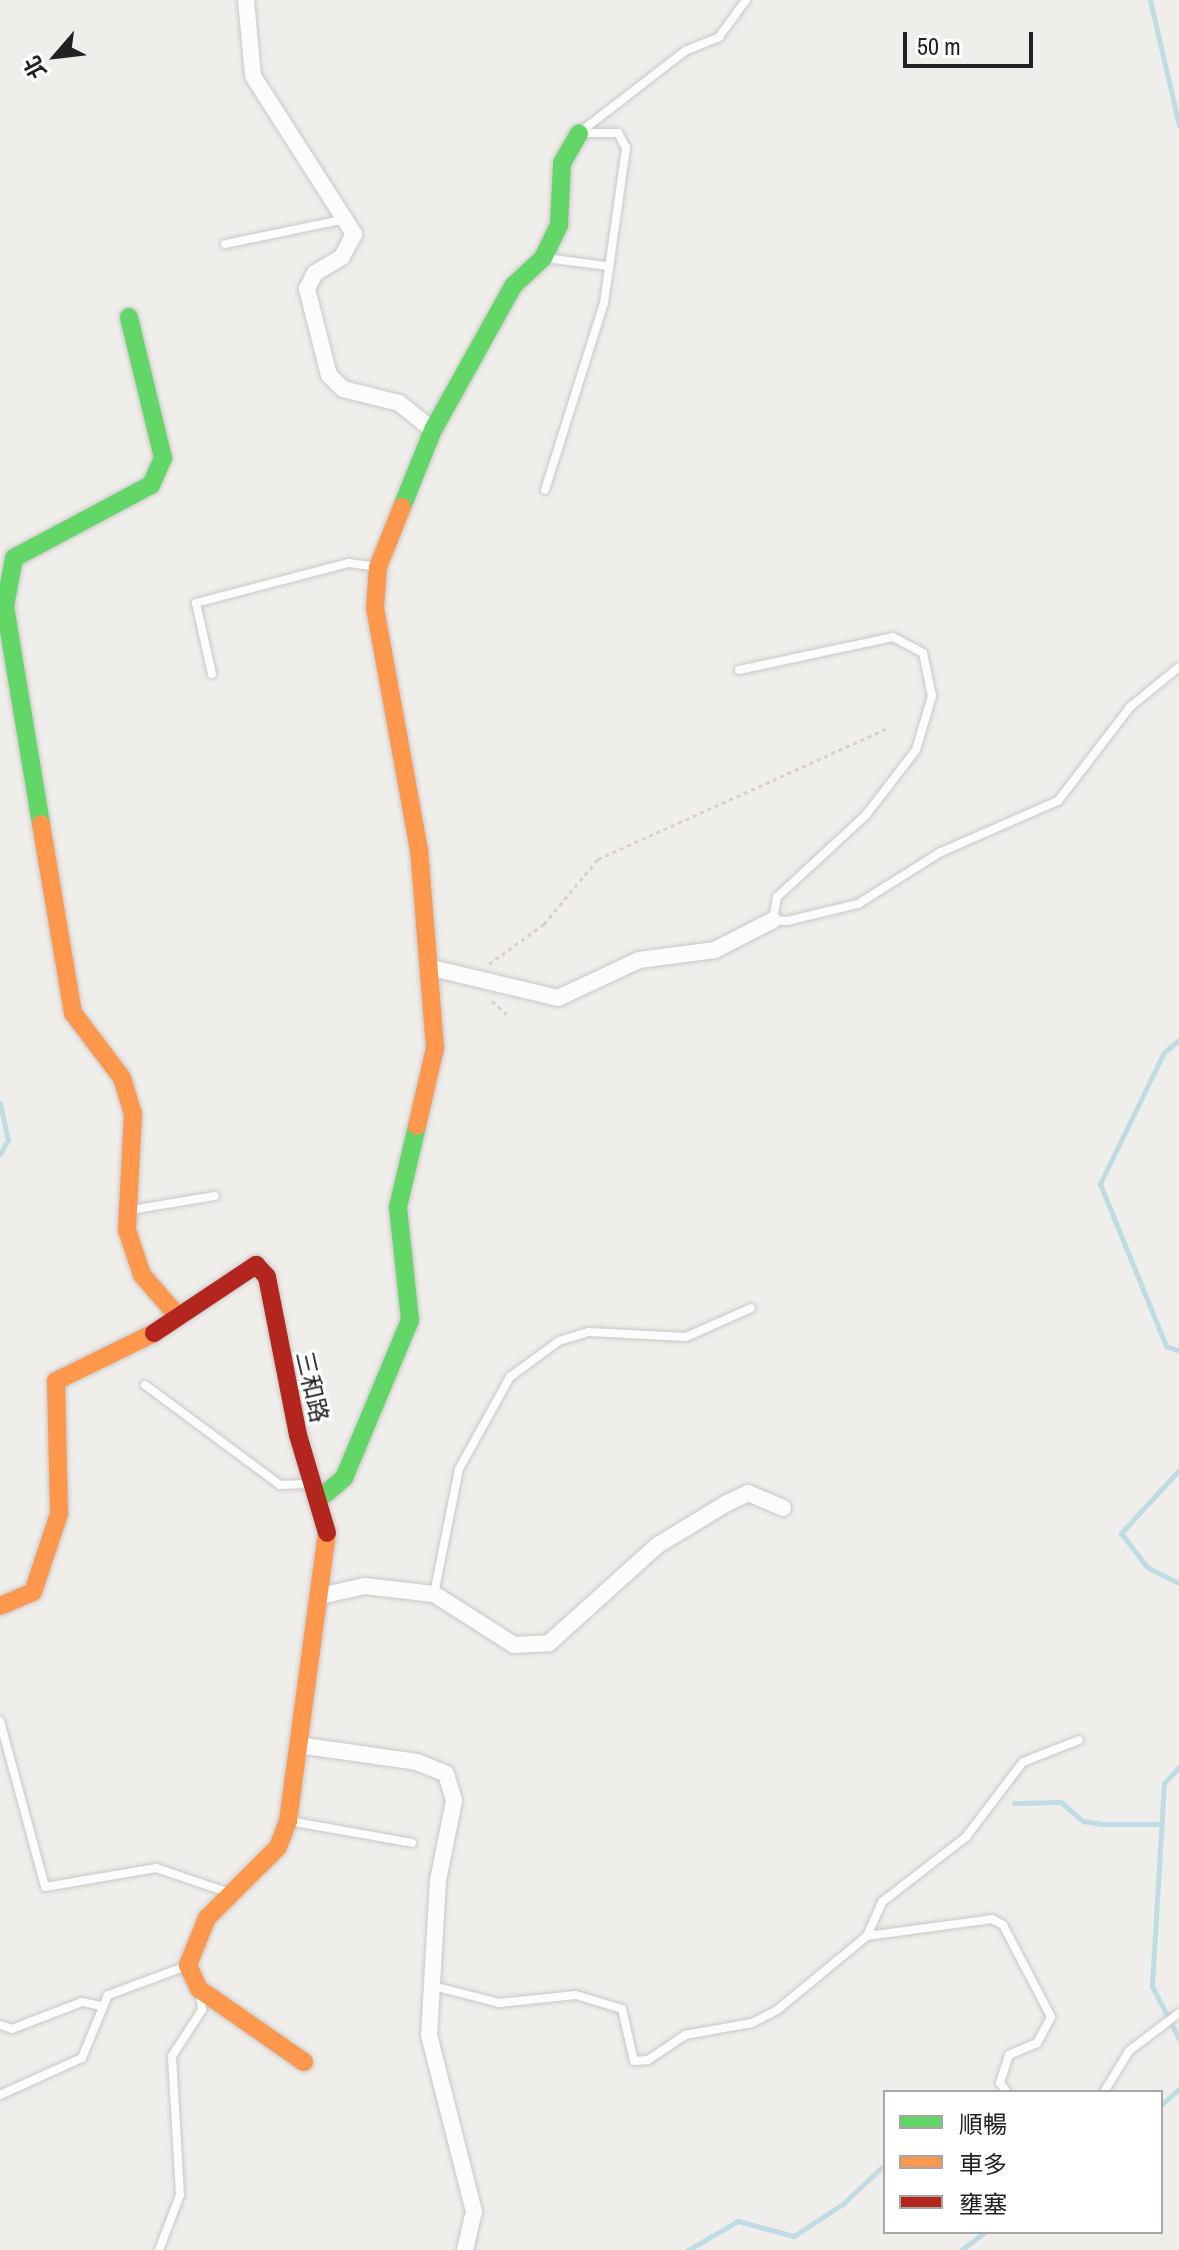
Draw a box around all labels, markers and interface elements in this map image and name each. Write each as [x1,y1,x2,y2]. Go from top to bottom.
north arrow [16,16,96,96]
scale bar [907,16,1037,66]
text: 50 m [917,30,961,62]
text: 北 [16,51,53,84]
street label: 三和路 [290,1349,334,1425]
legend [883,2090,1163,2234]
text: 順暢 [959,2108,1007,2140]
text: 車多 [959,2148,1007,2180]
text: 壅塞 [959,2188,1007,2220]

